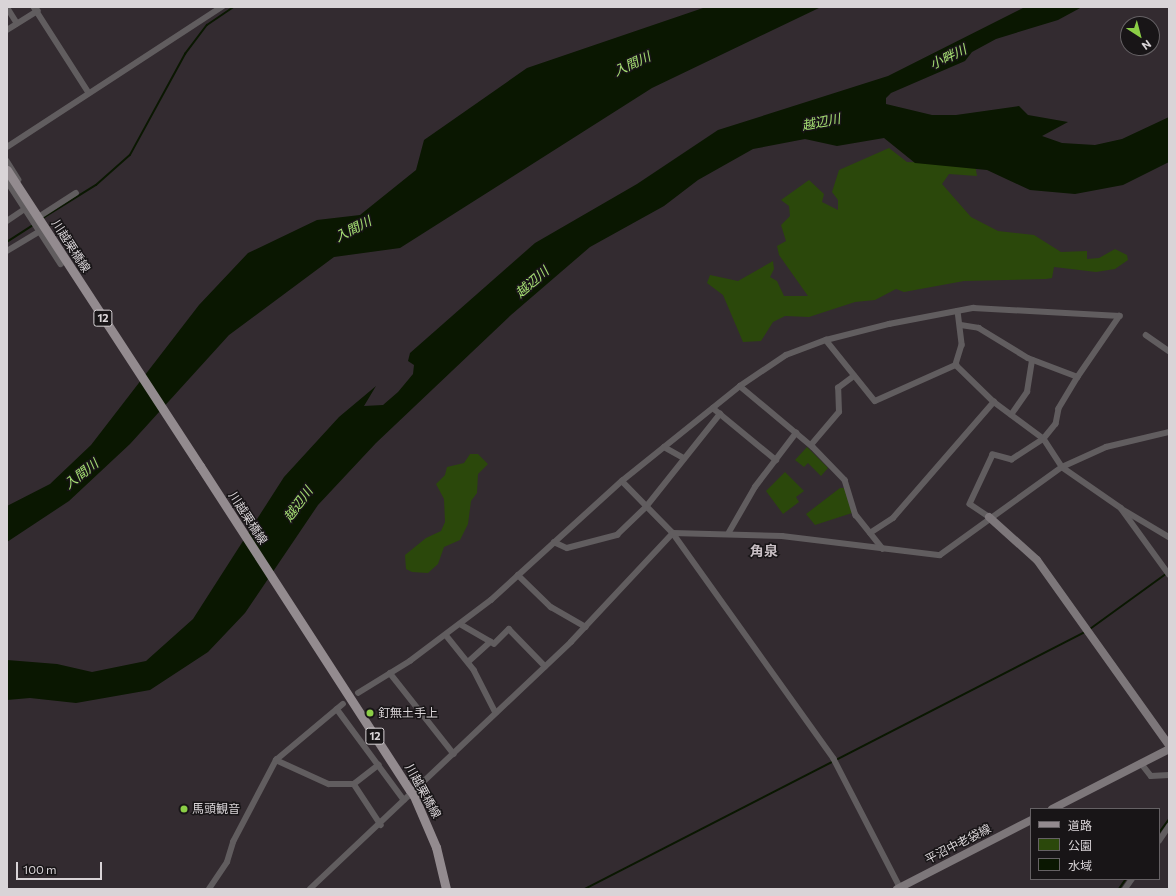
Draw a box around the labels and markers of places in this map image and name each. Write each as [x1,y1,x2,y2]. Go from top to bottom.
place label: 釘無土手上 [378,706,438,720]
marker: 釘無土手上 [365,708,375,718]
place label: 馬頭観音 [192,802,240,816]
marker: 馬頭観音 [179,804,189,814]

